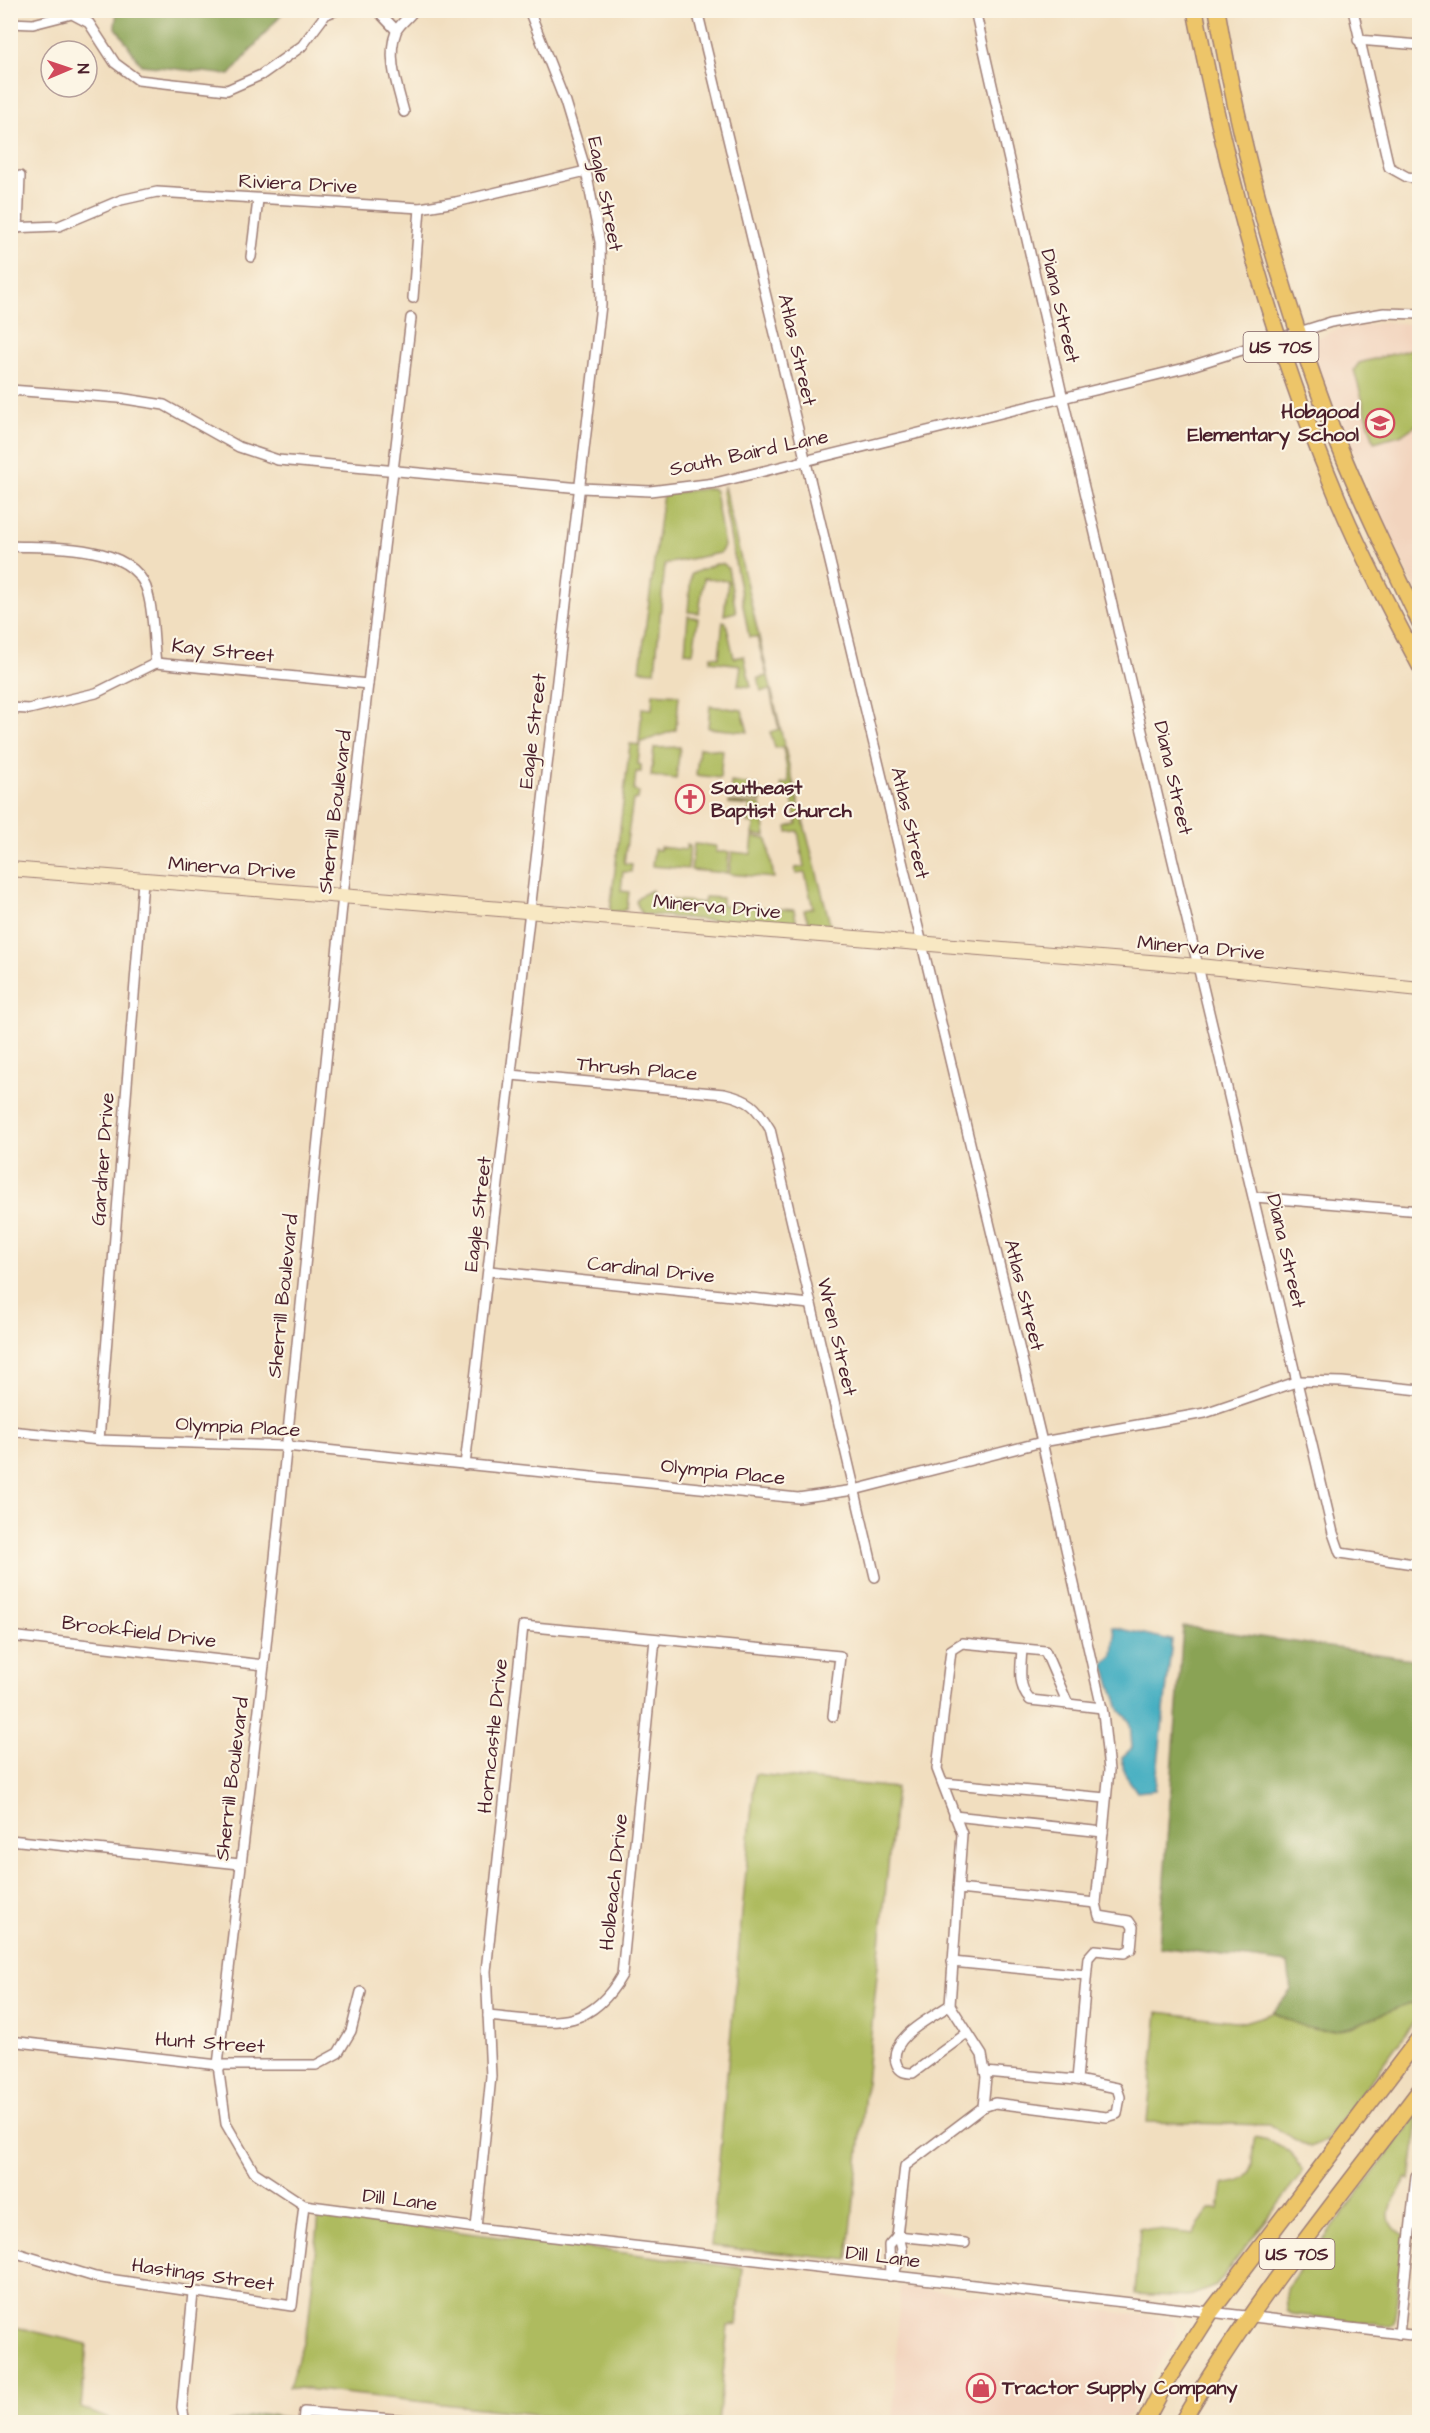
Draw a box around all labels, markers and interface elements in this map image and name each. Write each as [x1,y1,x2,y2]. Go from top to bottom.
north arrow [39,39,99,99]
text: N [72,63,94,74]
street label: Eagle Street [579,134,630,254]
street label: Riviera Drive [238,167,358,201]
street label: Diana Street [1033,246,1087,366]
street label: Atlas Street [771,291,823,409]
road number: US 70S [1244,332,1318,362]
place label: Hobgood Elementary School [1187,398,1360,450]
school or university icon: Hobgood Elementary School [1364,407,1396,439]
street label: South Baird Lane [667,422,831,484]
street label: Kay Street [170,632,276,671]
street label: Eagle Street [512,672,555,790]
street label: Diana Street [1146,718,1200,838]
street label: Sherrill Boulevard [311,729,359,895]
street label: Atlas Street [884,764,936,882]
place label: Southeast Baptist Church [710,774,853,825]
church icon: Southeast Baptist Church [674,783,706,815]
street label: Minerva Drive [167,850,297,886]
street label: Minerva Drive [652,887,782,927]
street label: Minerva Drive [1136,928,1266,968]
street label: Thrush Place [575,1050,699,1088]
street label: Gardner Drive [84,1091,122,1227]
street label: Eagle Street [457,1155,500,1273]
street label: Diana Street [1259,1191,1313,1311]
street label: Sherrill Boulevard [260,1213,306,1379]
street label: Atlas Street [997,1236,1051,1354]
street label: Cardinal Drive [586,1249,716,1291]
street label: Wren Street [810,1275,864,1399]
street label: Olympia Place [175,1410,301,1445]
street label: Olympia Place [659,1452,787,1493]
street label: Brookfield Drive [60,1609,218,1655]
street label: Horncastle Drive [471,1657,515,1815]
street label: Sherrill Boulevard [208,1696,256,1862]
street label: Holbeach Drive [593,1812,635,1952]
street label: Hunt Street [154,2025,266,2061]
street label: Dill Lane [361,2182,439,2218]
street label: Dill Lane [844,2239,922,2275]
road number: US 70S [1260,2239,1334,2269]
street label: Hastings Street [130,2251,276,2300]
shop icon: Tractor Supply Company [965,2372,997,2404]
place label: Tractor Supply Company [1001,2374,1237,2403]

